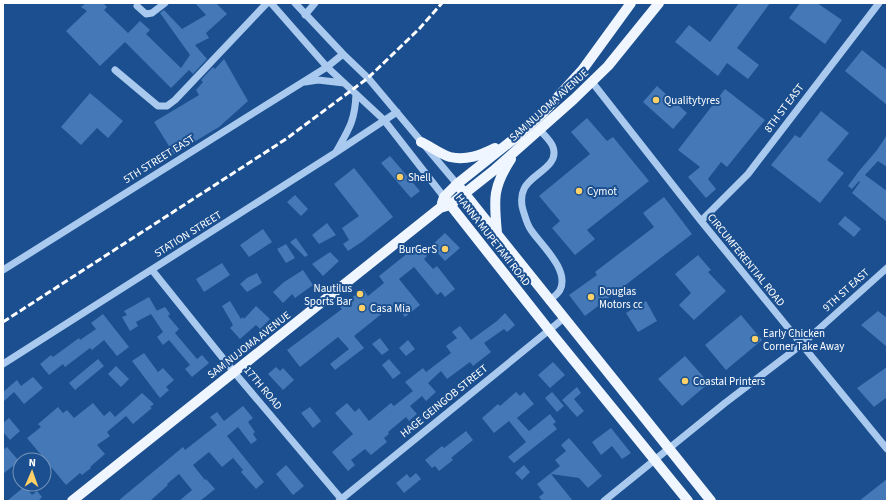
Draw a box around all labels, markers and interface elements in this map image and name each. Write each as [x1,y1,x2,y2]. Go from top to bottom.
street label: SAM NUJOMA AVENUE [506,65,592,145]
street label: 8TH ST EAST [761,80,807,136]
place label: Qualitytyres [664,93,720,108]
marker: Qualitytyres [651,95,661,105]
street label: 5TH STREET EAST [120,131,198,187]
place label: Shell [408,170,431,185]
marker: Shell [395,172,405,182]
place label: Cymot [587,184,617,199]
marker: Cymot [574,186,584,196]
street label: HANNA MUPETAMI ROAD [452,191,534,289]
street label: STATION STREET [151,207,225,261]
street label: CIRCUMFERENTIAL ROAD [704,210,788,310]
place label: BurGerS [399,242,437,257]
marker: BurGerS [440,244,450,254]
street label: 9TH ST EAST [819,265,873,315]
place label: Nautilus Sports Bar [304,281,352,309]
place label: Douglas Motors cc [599,284,643,312]
marker: Nautilus Sports Bar [355,289,365,299]
marker: Douglas Motors cc [586,292,596,302]
place label: Casa Mia [370,301,410,316]
marker: Casa Mia [357,303,367,313]
street label: SAM NUJOMA AVENUE [204,308,294,382]
place label: Early Chicken Corner Take Away [763,326,845,354]
marker: Early Chicken Corner Take Away [750,334,760,344]
street label: HAGE GEINGOB STREET [397,361,491,441]
street label: 17TH ROAD [240,363,286,413]
place label: Coastal Printers [693,374,766,389]
marker: Coastal Printers [680,376,690,386]
north arrow [12,452,52,492]
text: N [28,455,36,470]

